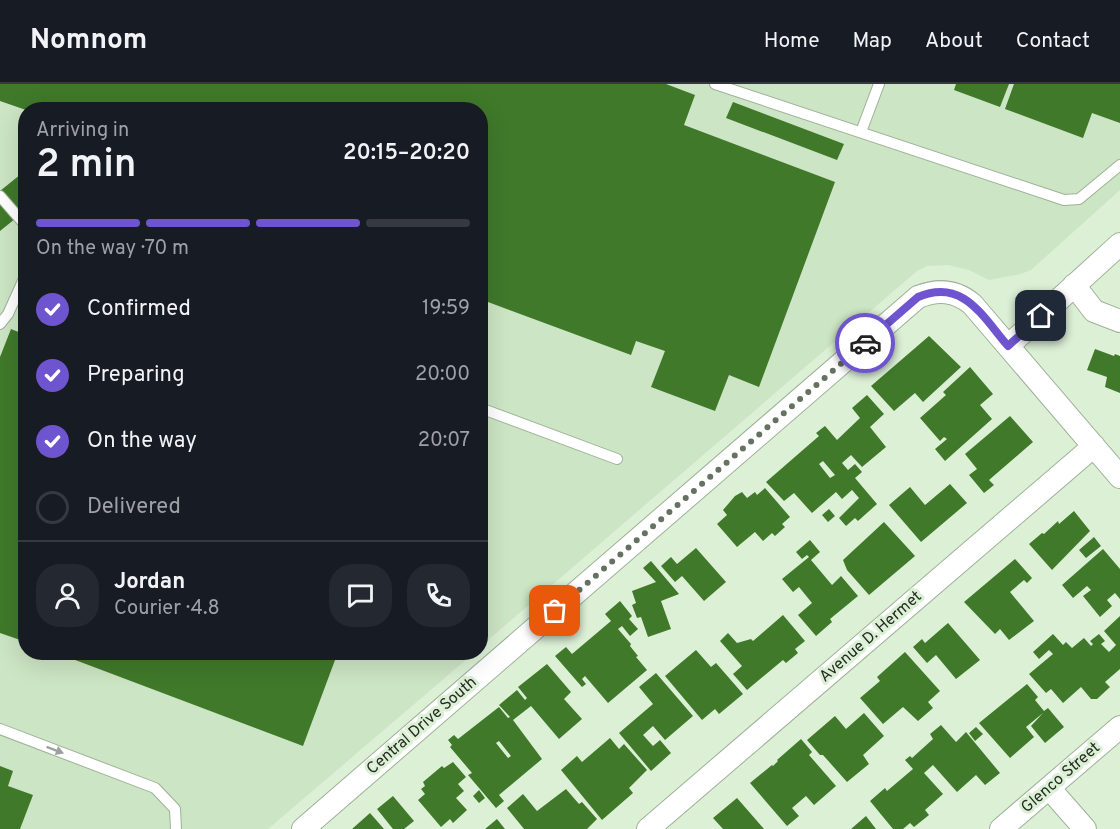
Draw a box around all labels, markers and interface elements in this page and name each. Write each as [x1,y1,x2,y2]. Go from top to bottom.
text: Nomnom [30,23,147,59]
text: Home [764,28,820,55]
text: Map [853,28,892,55]
text: About [925,28,983,55]
text: Contact [1016,28,1090,55]
text: Arriving in [36,118,129,144]
text: 20:15–20:20 [343,140,470,167]
text: 2 min [36,142,137,191]
text: On the way · 70 m [36,236,189,262]
pin [1015,290,1066,341]
icon: check [36,293,69,326]
text: Confirmed [87,296,191,323]
text: 19:59 [422,296,470,322]
icon: home [1024,299,1057,332]
courier [835,313,895,373]
icon: car [849,327,882,360]
icon: check [36,359,69,392]
text: Preparing [87,362,185,389]
text: 20:00 [415,362,470,388]
icon: check [36,425,69,458]
text: On the way [87,428,197,455]
text: 20:07 [418,428,470,454]
text: Delivered [87,494,181,521]
button: person [36,564,99,627]
button: chat [329,564,392,627]
button: phone [407,564,470,627]
text: Jordan [114,569,185,596]
pin [529,585,580,636]
street label: Avenue D. Hermet [816,587,926,687]
icon: bag [538,594,571,627]
text: Courier · 4.8 [114,596,220,622]
street label: Central Drive South [363,673,481,779]
street label: Glenco Street [1017,738,1105,818]
one-way arrow [46,746,64,755]

